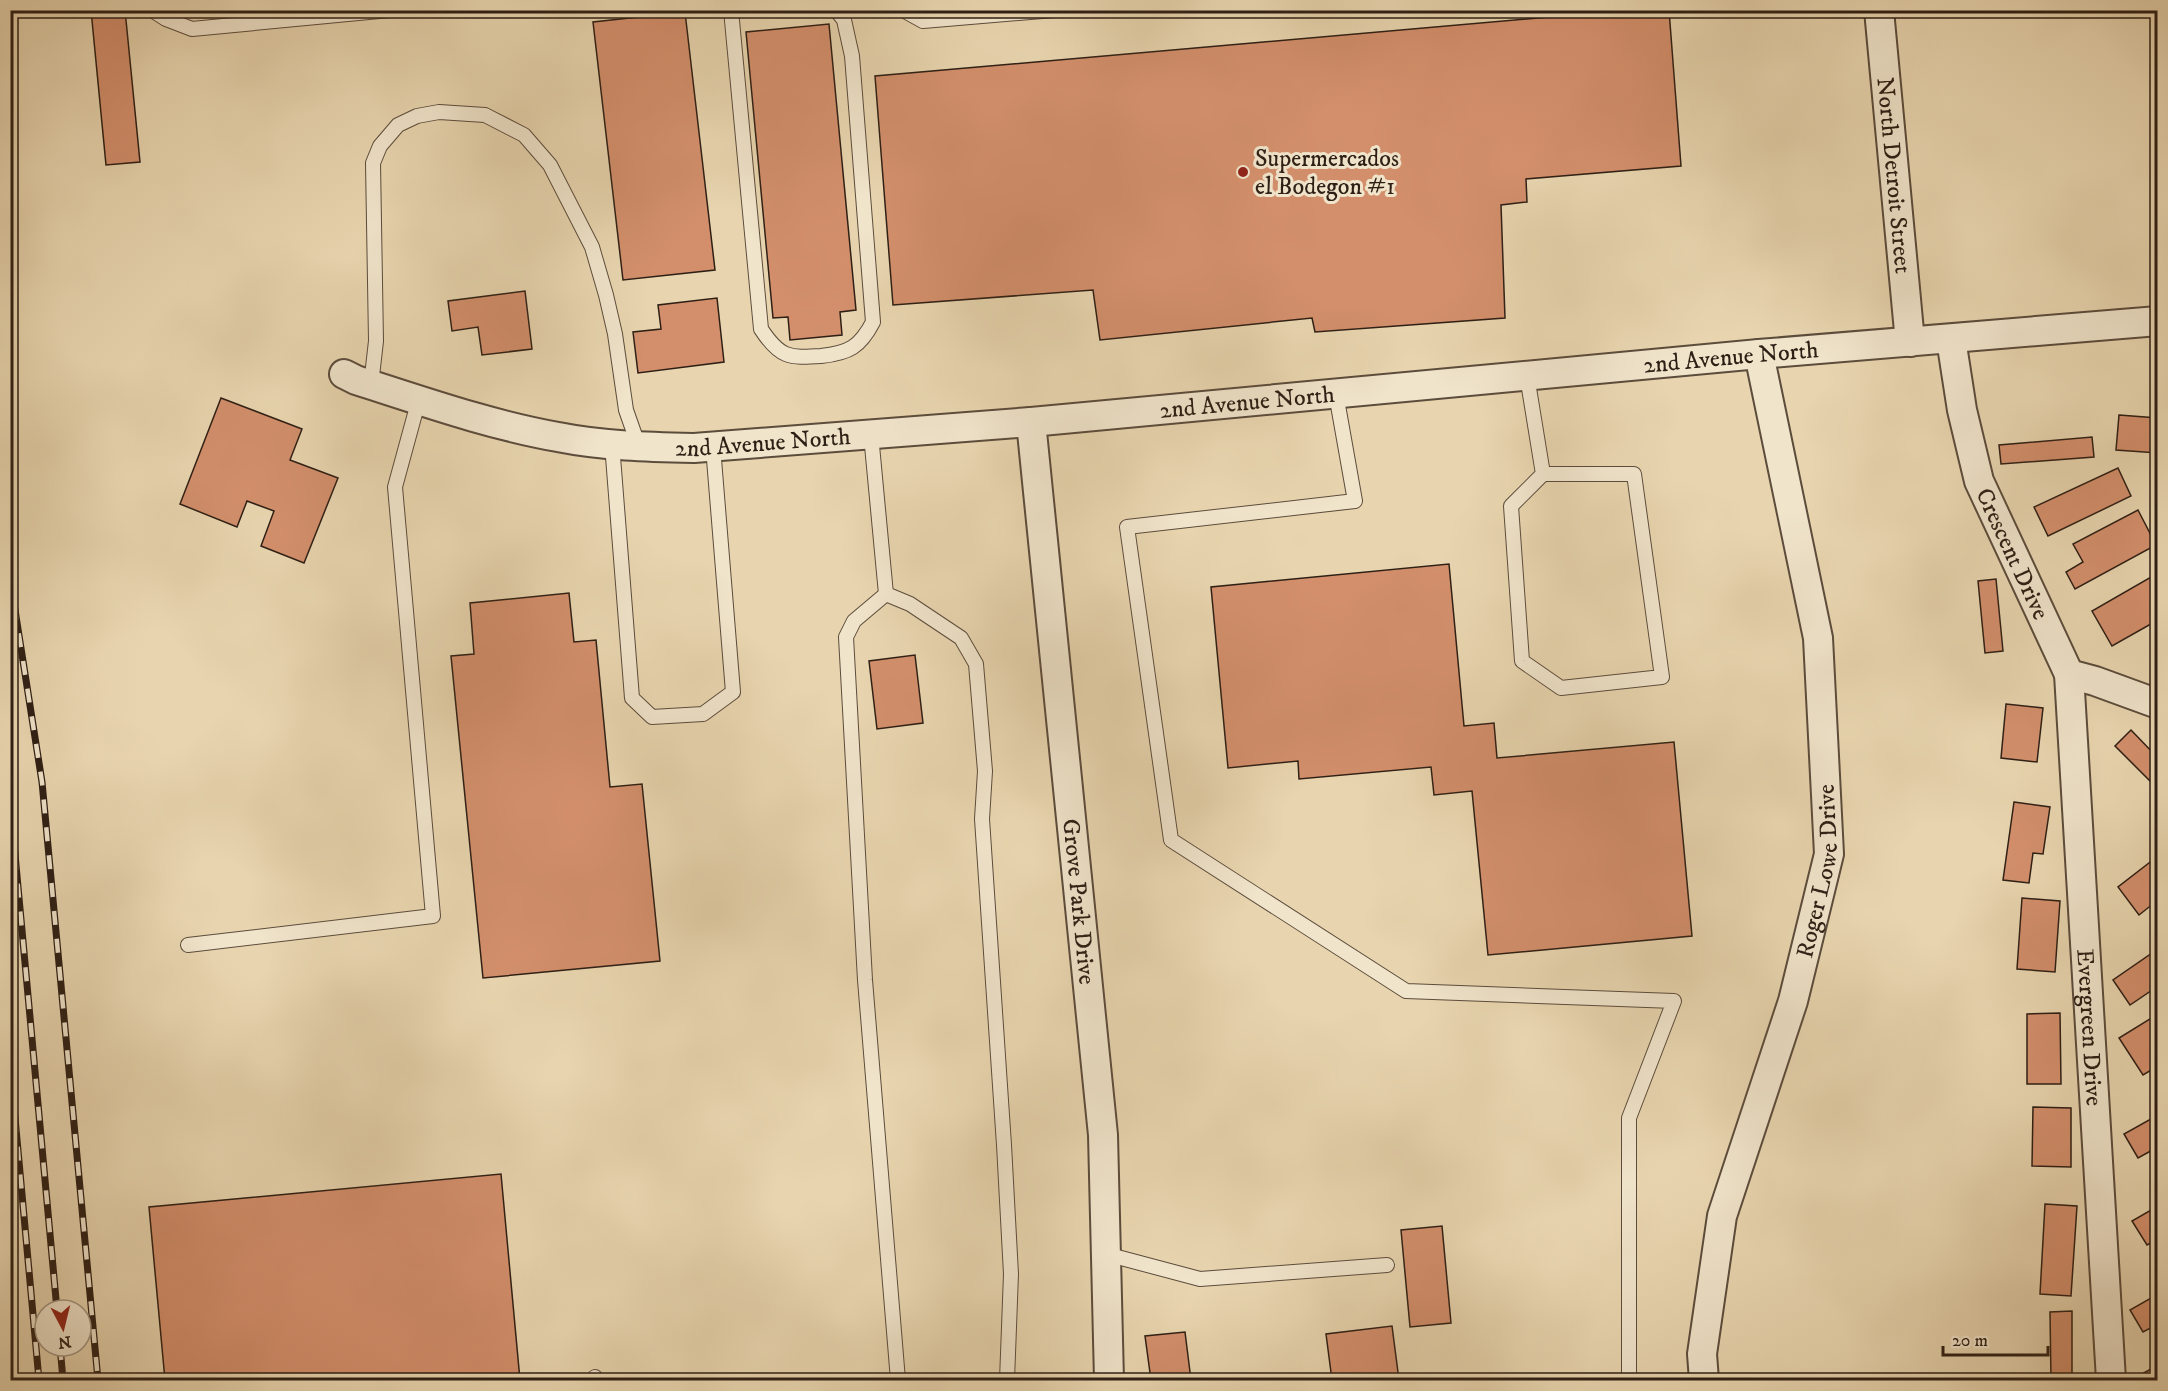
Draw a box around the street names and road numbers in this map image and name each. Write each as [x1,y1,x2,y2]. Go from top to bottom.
street label: North Detroit Street [1869,76,1918,275]
street label: 2nd Avenue North [1642,335,1820,381]
street label: 2nd Avenue North [1158,380,1336,426]
street label: 2nd Avenue North [675,422,852,464]
street label: Crescent Drive [1968,483,2056,625]
street label: Roger Lowe Drive [1790,783,1845,961]
street label: Grove Park Drive [1055,817,1102,986]
street label: Evergreen Drive [2069,948,2109,1107]

